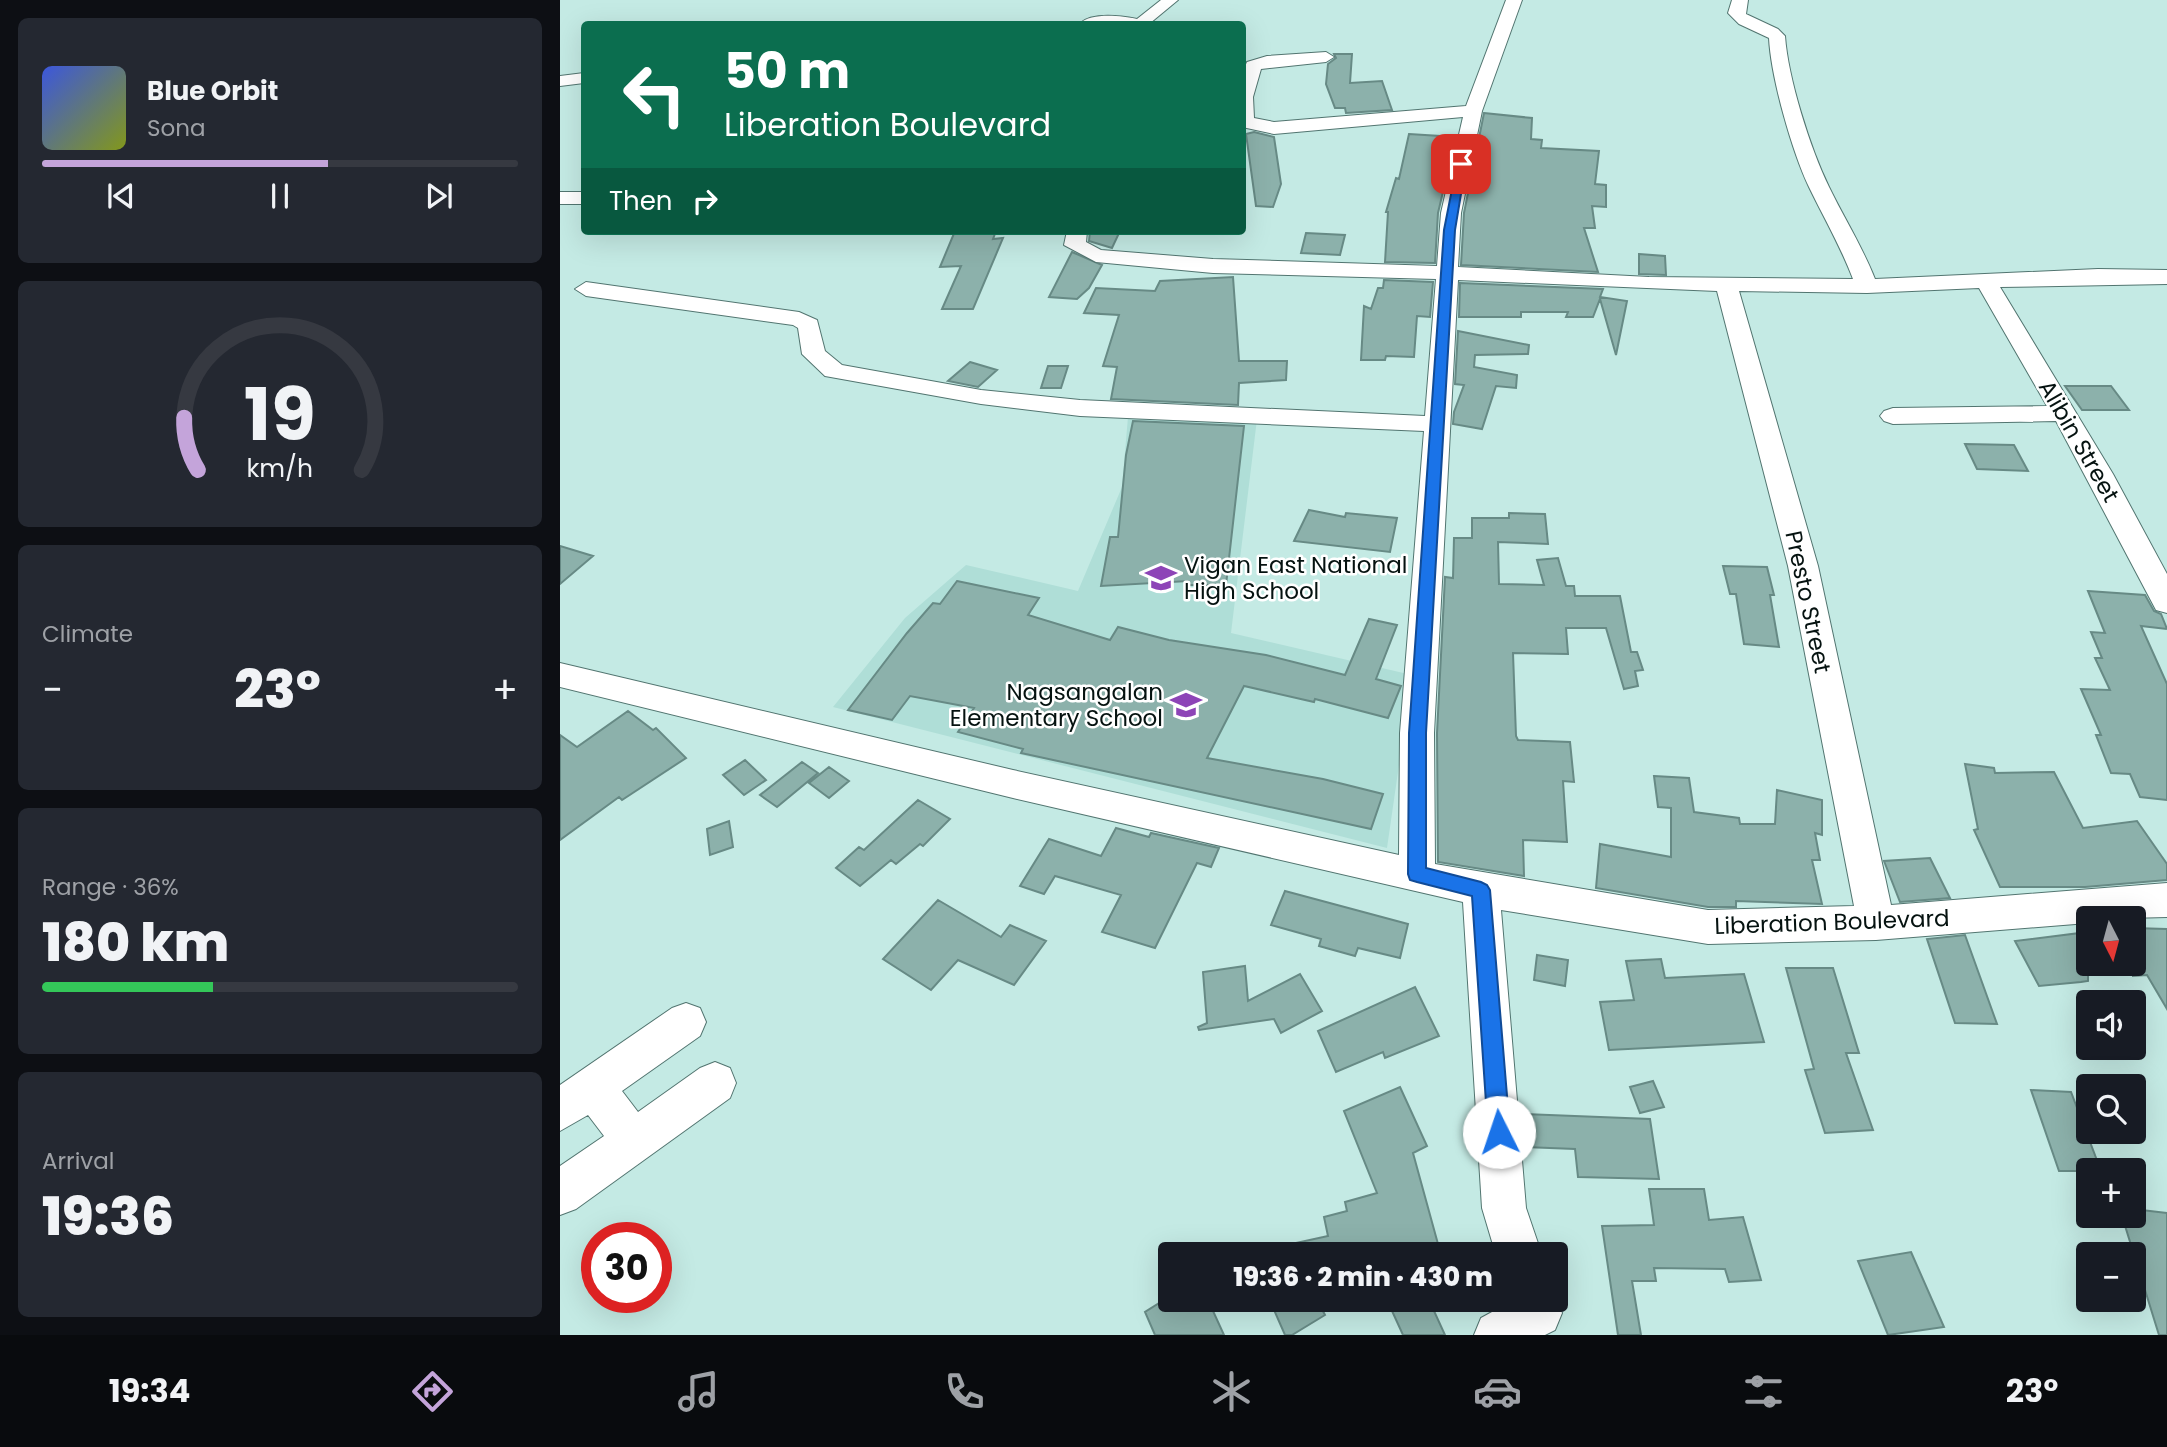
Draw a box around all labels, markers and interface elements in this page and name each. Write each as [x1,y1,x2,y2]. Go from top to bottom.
text: 50 m [724,37,850,105]
icon: left [609,49,700,140]
text: Blue Orbit [147,73,278,109]
text: Liberation Boulevard [724,102,1051,147]
text: Sona [147,112,206,144]
pin [1431,134,1491,194]
icon: arrive [1442,145,1480,183]
icon: previous [102,177,140,215]
icon: pause [261,177,299,215]
icon: next [420,177,458,215]
icon: right [686,182,724,220]
text: Then [609,183,672,219]
text: 19 [244,365,316,466]
street label: Alibin Street [2031,374,2127,508]
text: km/h [247,451,313,486]
street label: Presto Street [1777,528,1839,676]
place label: Vigan East National High School [1184,549,1407,607]
school or university icon: Vigan East National High School [1144,561,1178,595]
text: Climate [42,618,133,650]
text: 23° [234,653,321,726]
text: − [42,663,63,716]
text: + [492,663,518,716]
place label: Nagsangalan Elementary School [950,676,1163,734]
school or university icon: Nagsangalan Elementary School [1169,688,1203,722]
text: Range · 36% [42,871,179,903]
street label: Liberation Boulevard [1714,902,1950,942]
text: 180 km [42,906,229,979]
north arrow [2076,906,2146,976]
map controls [2076,906,2146,1312]
button: sound [2076,990,2146,1060]
button: search [2076,1074,2146,1144]
position arrow [1462,1095,1536,1169]
text: Arrival [42,1145,114,1177]
button: + [2076,1158,2146,1228]
text: 19:36 [42,1180,174,1253]
speed limit sign: 30 [581,1222,672,1313]
button: − [2076,1242,2146,1312]
text: 19:36 · 2 min · 430 m [1233,1259,1493,1295]
icon: directions [408,1367,457,1416]
icon: music [674,1367,723,1416]
icon: phone [940,1367,989,1416]
icon: climate [1207,1367,1256,1416]
icon: car [1473,1367,1522,1416]
icon: filters [1739,1367,1788,1416]
text: 19:34 [109,1368,190,1413]
text: 23° [2006,1368,2058,1413]

